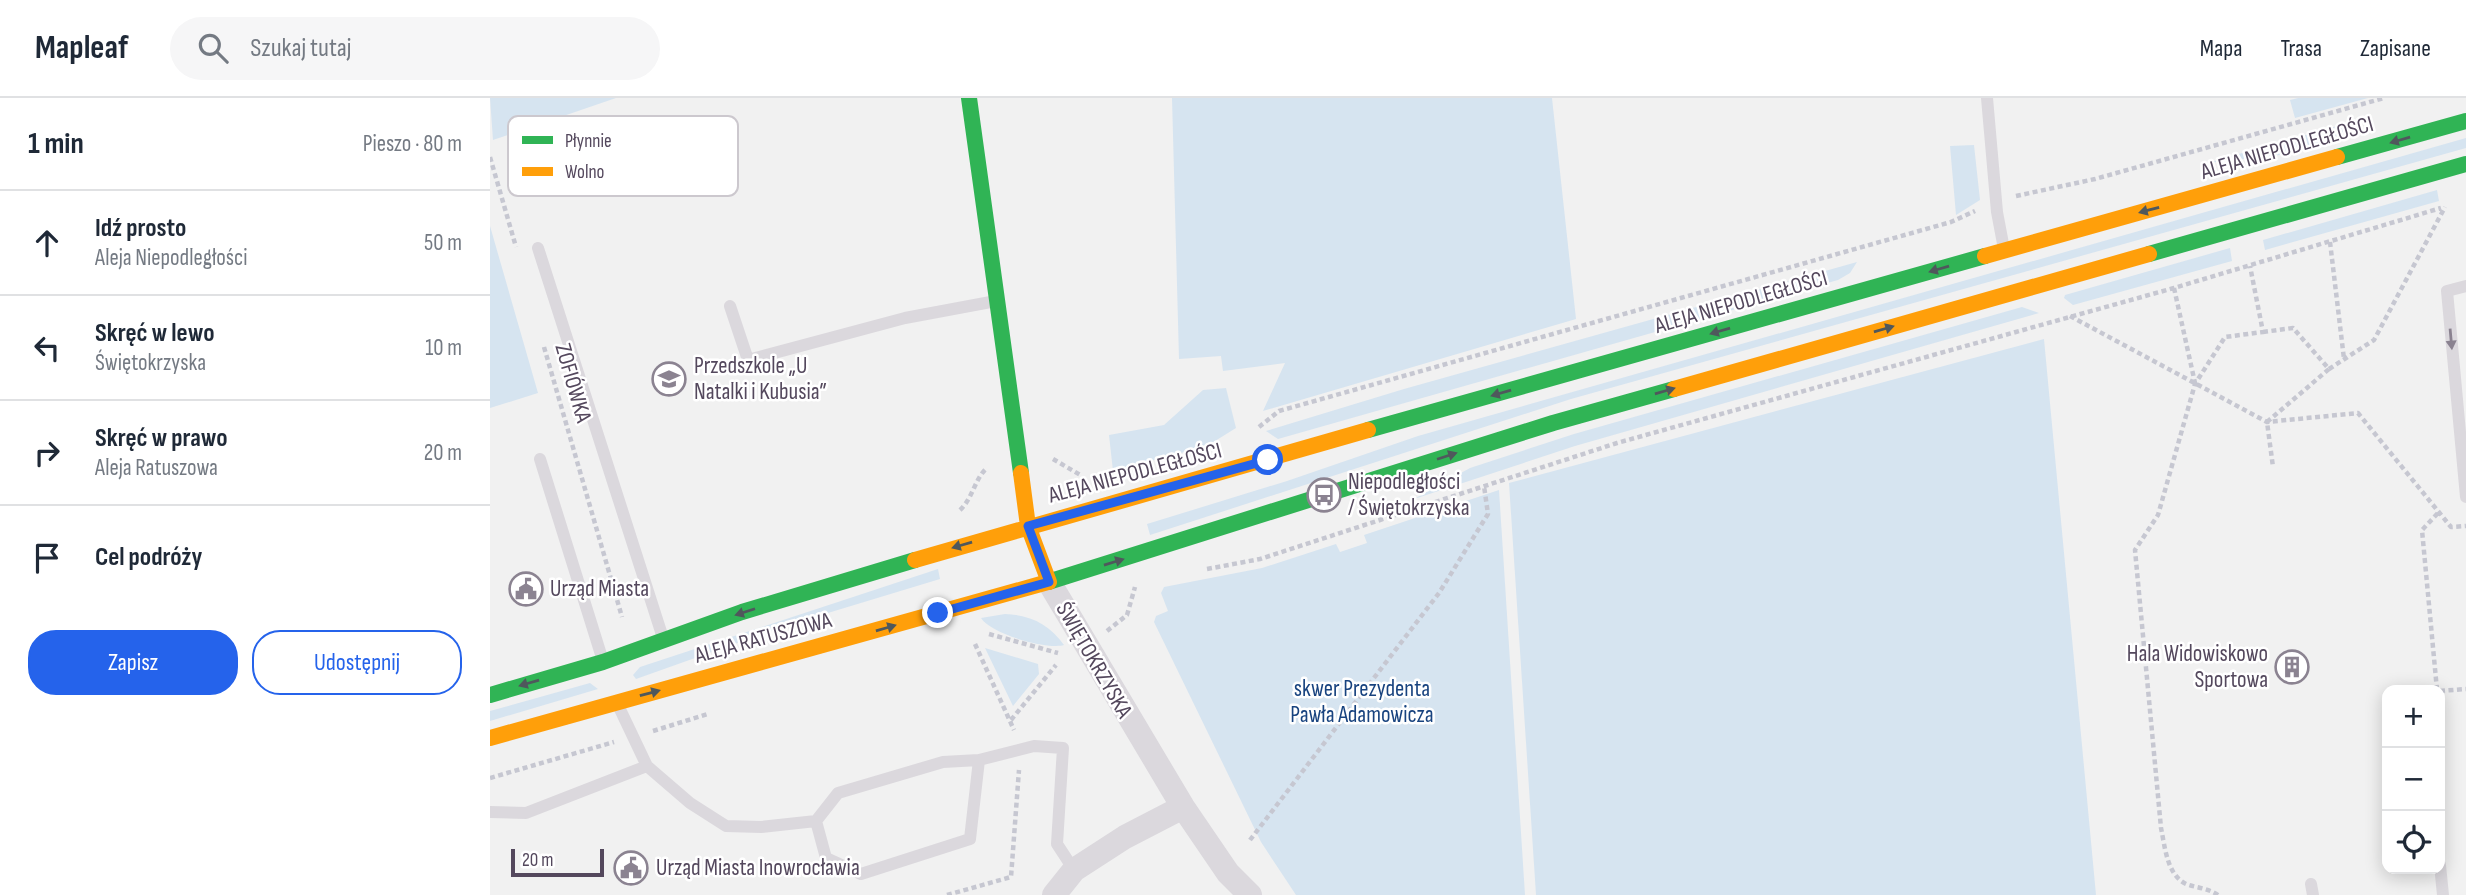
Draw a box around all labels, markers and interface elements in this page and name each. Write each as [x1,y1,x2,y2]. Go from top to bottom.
search box [170,17,660,80]
text: Mapleaf [35,28,128,68]
icon: search [194,29,232,67]
text: Szukaj tutaj [250,33,351,64]
text: Mapa [2200,34,2243,63]
text: Trasa [2281,34,2322,63]
text: Zapisane [2360,34,2431,63]
street label: ALEJA NIEPODLEGŁOŚCI [2196,110,2377,186]
legend [508,116,738,196]
text: 1 min [28,126,84,162]
text: Pieszo · 80 m [363,130,462,158]
text: Płynnie [565,130,612,153]
one-way arrow [2389,135,2410,145]
text: Wolno [565,161,604,184]
one-way arrow [2138,205,2160,216]
text: Idź prosto [95,213,186,244]
icon: ahead [28,224,66,262]
text: 50 m [424,229,462,257]
text: Aleja Niepodległości [95,244,248,272]
street label: ALEJA NIEPODLEGŁOŚCI [1650,264,1831,340]
one-way arrow [1928,264,1949,274]
text: Skręć w lewo [95,318,215,349]
one-way arrow [1874,323,1895,333]
one-way arrow [1710,327,1731,337]
icon: left [28,329,66,367]
one-way arrow [2446,329,2457,351]
text: 10 m [425,334,462,362]
street label: ZOFIÓWKA [548,340,598,426]
text: Świętokrzyska [95,349,206,377]
place label: Przedszkole „U Natalki i Kubusia” [694,352,827,406]
school or university icon: Przedszkole „U Natalki i Kubusia” [650,360,688,398]
one-way arrow [1655,385,1676,395]
one-way arrow [1491,389,1512,399]
text: Skręć w prawo [95,423,228,454]
icon: right [28,434,66,472]
street label: ALEJA NIEPODLEGŁOŚCI [1044,436,1225,510]
text: 20 m [424,439,462,467]
route start [1252,444,1283,475]
one-way arrow [1437,450,1458,461]
text: Aleja Ratuszowa [95,454,218,482]
place label: Niepodległości / Świętokrzyska [1348,468,1470,522]
bus stop icon: Niepodległości / Świętokrzyska [1305,476,1343,514]
icon: arrive [28,539,66,577]
one-way arrow [952,541,973,551]
text: Cel podróży [95,542,202,573]
one-way arrow [1104,557,1125,567]
public building icon: Urząd Miasta [507,570,545,608]
place label: Urząd Miasta [550,575,649,603]
route end [922,597,953,628]
street label: ŚWIĘTOKRZYSKA [1050,597,1139,723]
street label: ALEJA RATUSZOWA [690,606,835,670]
one-way arrow [734,607,755,618]
one-way arrow [876,622,897,632]
button: Zapisz [28,630,238,695]
button: Udostępnij [252,630,462,695]
place label: Hala Widowiskowo Sportowa [2127,640,2268,694]
building icon: Hala Widowiskowo Sportowa [2273,648,2311,686]
park label: skwer Prezydenta Pawła Adamowicza [1290,675,1434,729]
one-way arrow [518,679,539,689]
map controls [2382,685,2445,874]
button: + [2382,685,2445,748]
one-way arrow [640,687,661,697]
button: − [2382,748,2445,811]
button: locate [2382,811,2445,874]
scale bar [511,846,604,878]
text: 20 m [522,849,554,872]
public building icon: Urząd Miasta Inowrocławia [612,849,650,887]
place label: Urząd Miasta Inowrocławia [656,854,860,882]

